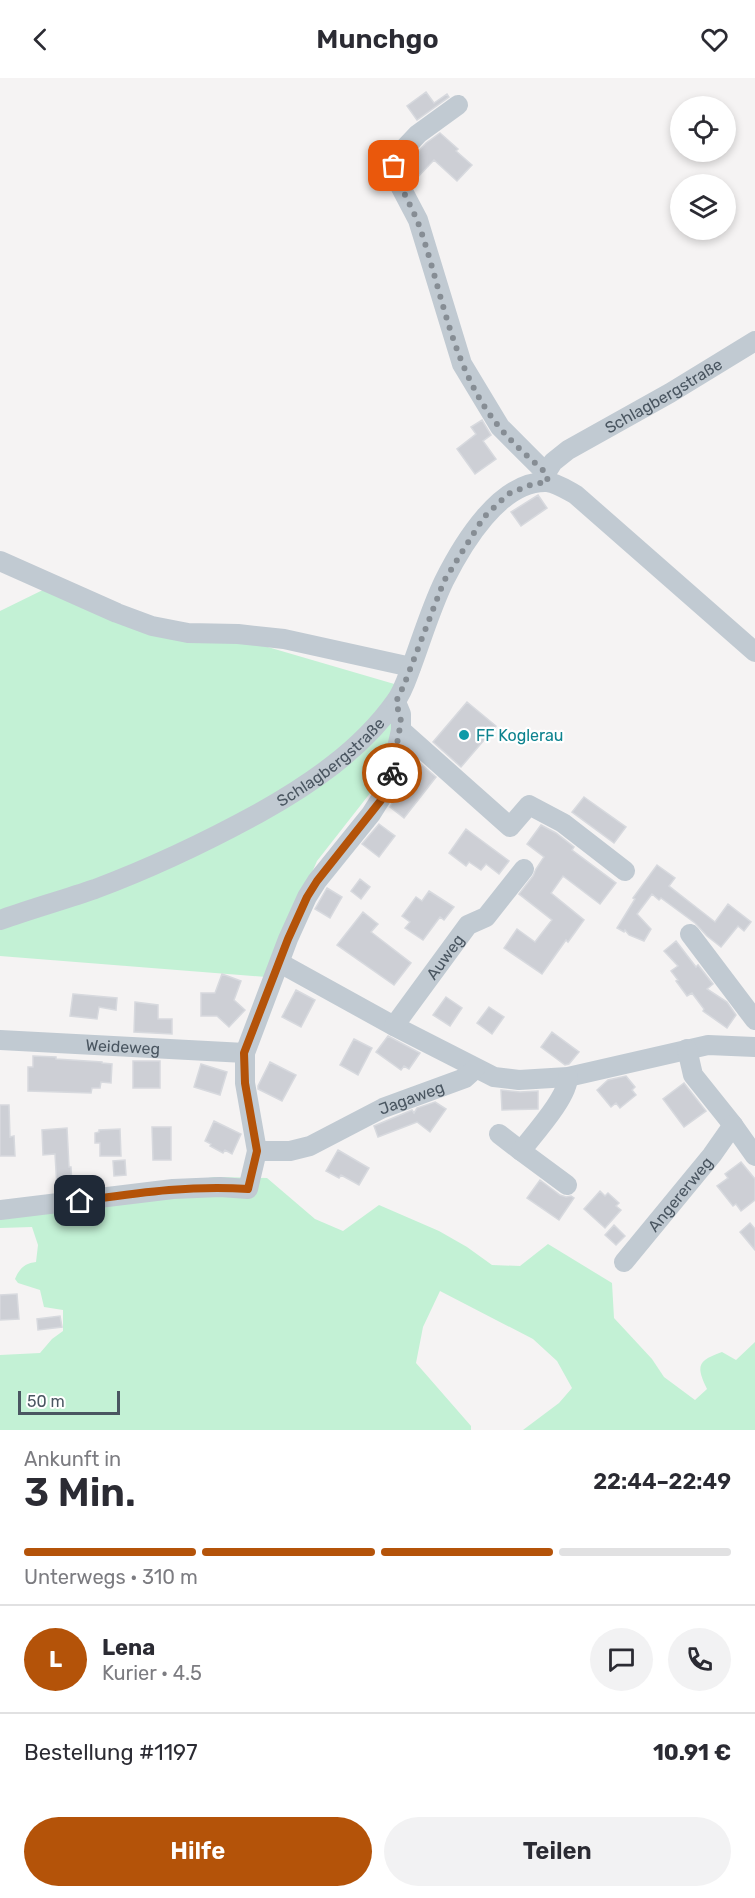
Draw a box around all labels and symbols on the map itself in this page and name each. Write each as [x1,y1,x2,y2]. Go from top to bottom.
pin [368,140,419,191]
street label: Schlagbergstraße [602,354,726,437]
street label: Schlagbergstraße [273,714,389,811]
place label: FF Koglerau [476,726,564,745]
marker: FF Koglerau [457,728,471,742]
courier [362,743,422,803]
street label: Auweg [422,931,468,983]
street label: Weideweg [85,1036,161,1058]
street label: Jagaweg [376,1077,447,1119]
street label: Angererweg [644,1153,717,1236]
pin [54,1175,105,1226]
scale bar [18,1388,120,1416]

